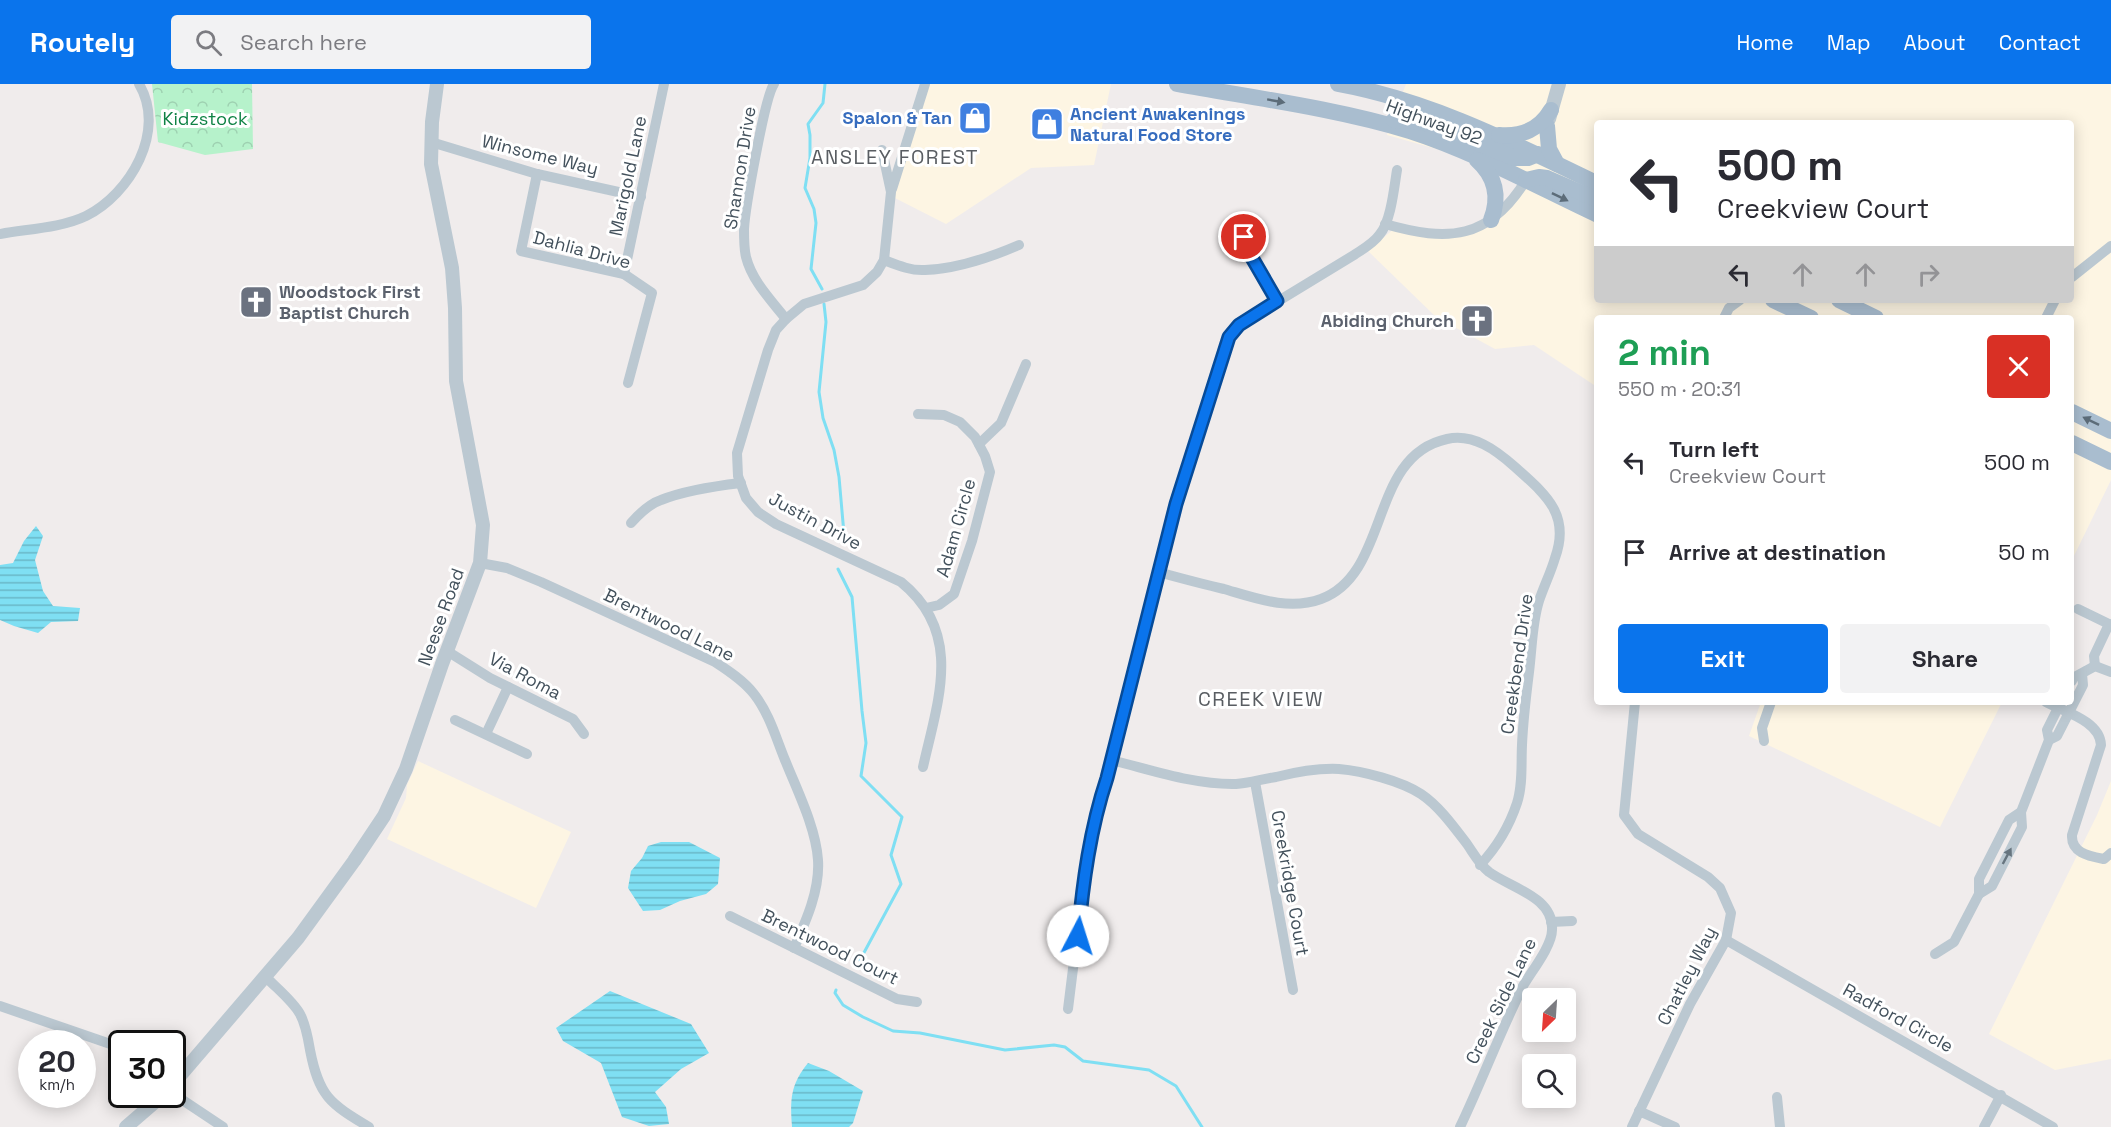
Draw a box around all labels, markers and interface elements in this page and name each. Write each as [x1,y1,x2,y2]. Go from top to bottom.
search box [171,15,591,69]
text: Routely [30,24,135,60]
icon: search [192,26,225,59]
text: Search here [240,28,367,56]
text: Home [1736,29,1794,56]
text: Map [1827,29,1871,56]
text: About [1904,29,1966,56]
text: Contact [1999,29,2081,56]
street label: Highway 92 [1383,94,1485,150]
one-way arrow [1266,97,1285,106]
shop icon: Spalon & Tan [957,100,993,136]
place label: Ancient Awakenings Natural Food Store [1070,102,1245,146]
street label: Shannon Drive [718,105,761,231]
place label: Spalon & Tan [843,106,952,129]
shop icon: Ancient Awakenings Natural Food Store [1029,106,1065,142]
park label: Kidzstock [162,107,248,130]
street label: Marigold Lane [604,114,651,238]
street label: Winsome Way [480,129,601,180]
text: 500 m [1717,139,1843,192]
district label: ANSLEY FOREST [811,144,979,170]
icon: left [1618,144,1696,222]
text: Creekview Court [1717,191,1929,226]
one-way arrow [1552,193,1569,202]
pin [1218,211,1269,262]
icon: arrive [1227,220,1260,253]
street label: Dahlia Drive [531,225,634,274]
icon: left [1723,258,1756,291]
icon: ahead [1786,258,1819,291]
icon: ahead [1849,258,1882,291]
icon: right [1912,258,1945,291]
place label: Woodstock First Baptist Church [279,280,421,324]
church icon: Woodstock First Baptist Church [238,284,274,320]
church icon: Abiding Church [1459,303,1495,339]
place label: Abiding Church [1321,309,1454,332]
text: 2 min [1618,330,1711,376]
button: close [1987,335,2050,398]
text: 550 m · 20:31 [1618,376,1741,402]
one-way arrow [2083,417,2100,426]
text: Turn left [1669,435,1759,463]
icon: left [1618,446,1651,479]
text: 500 m [1984,448,2050,476]
text: Creekview Court [1669,463,1826,489]
street label: Adam Circle [930,476,981,580]
street label: Justin Drive [765,486,866,555]
icon: arrive [1618,536,1651,569]
text: Arrive at destination [1669,538,1886,566]
text: 50 m [1998,538,2050,566]
street label: Neese Road [412,565,469,669]
street label: Brentwood Lane [600,583,738,666]
street label: Creekbend Drive [1495,592,1538,736]
button: Exit [1618,624,1828,693]
button: Share [1840,624,2050,693]
street label: Via Roma [485,647,565,704]
district label: CREEK VIEW [1198,686,1324,712]
street label: Creekridge Court [1266,808,1315,957]
one-way arrow [2002,847,2012,864]
street label: Brentwood Court [758,903,902,990]
position arrow [1046,904,1110,968]
street label: Chatley Way [1652,922,1721,1029]
street label: Creek Side Lane [1460,934,1541,1068]
street label: Radford Circle [1839,978,1957,1057]
north arrow [1522,988,1576,1042]
map controls [1522,988,1576,1108]
speed limit sign: 30 [108,1030,186,1108]
text: 20 [38,1042,76,1081]
button: search [1522,1054,1576,1108]
text: km/h [39,1075,75,1094]

